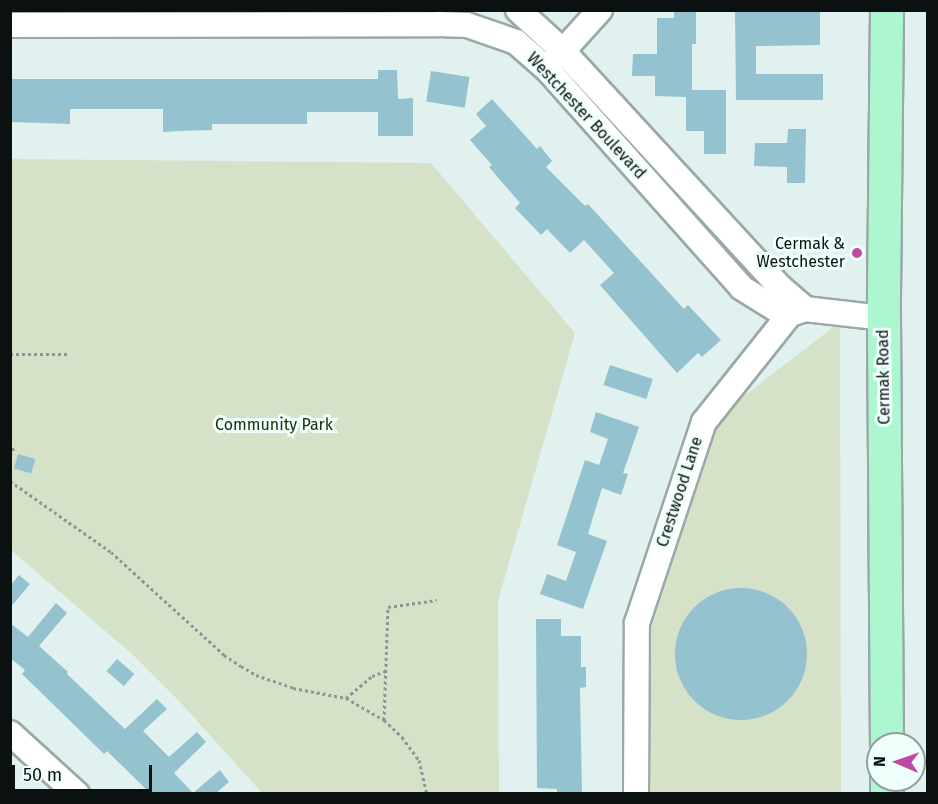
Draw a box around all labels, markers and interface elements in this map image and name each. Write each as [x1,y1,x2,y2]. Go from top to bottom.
street label: Westchester Boulevard [522,49,650,183]
place label: Cermak & Westchester [757,234,845,272]
marker: Cermak & Westchester [850,246,864,260]
street label: Cermak Road [874,329,894,425]
park label: Community Park [215,415,333,435]
street label: Crestwood Lane [653,434,707,550]
north arrow [866,732,926,792]
scale bar [15,753,154,791]
text: N [870,756,889,767]
text: 50 m [23,764,62,786]

